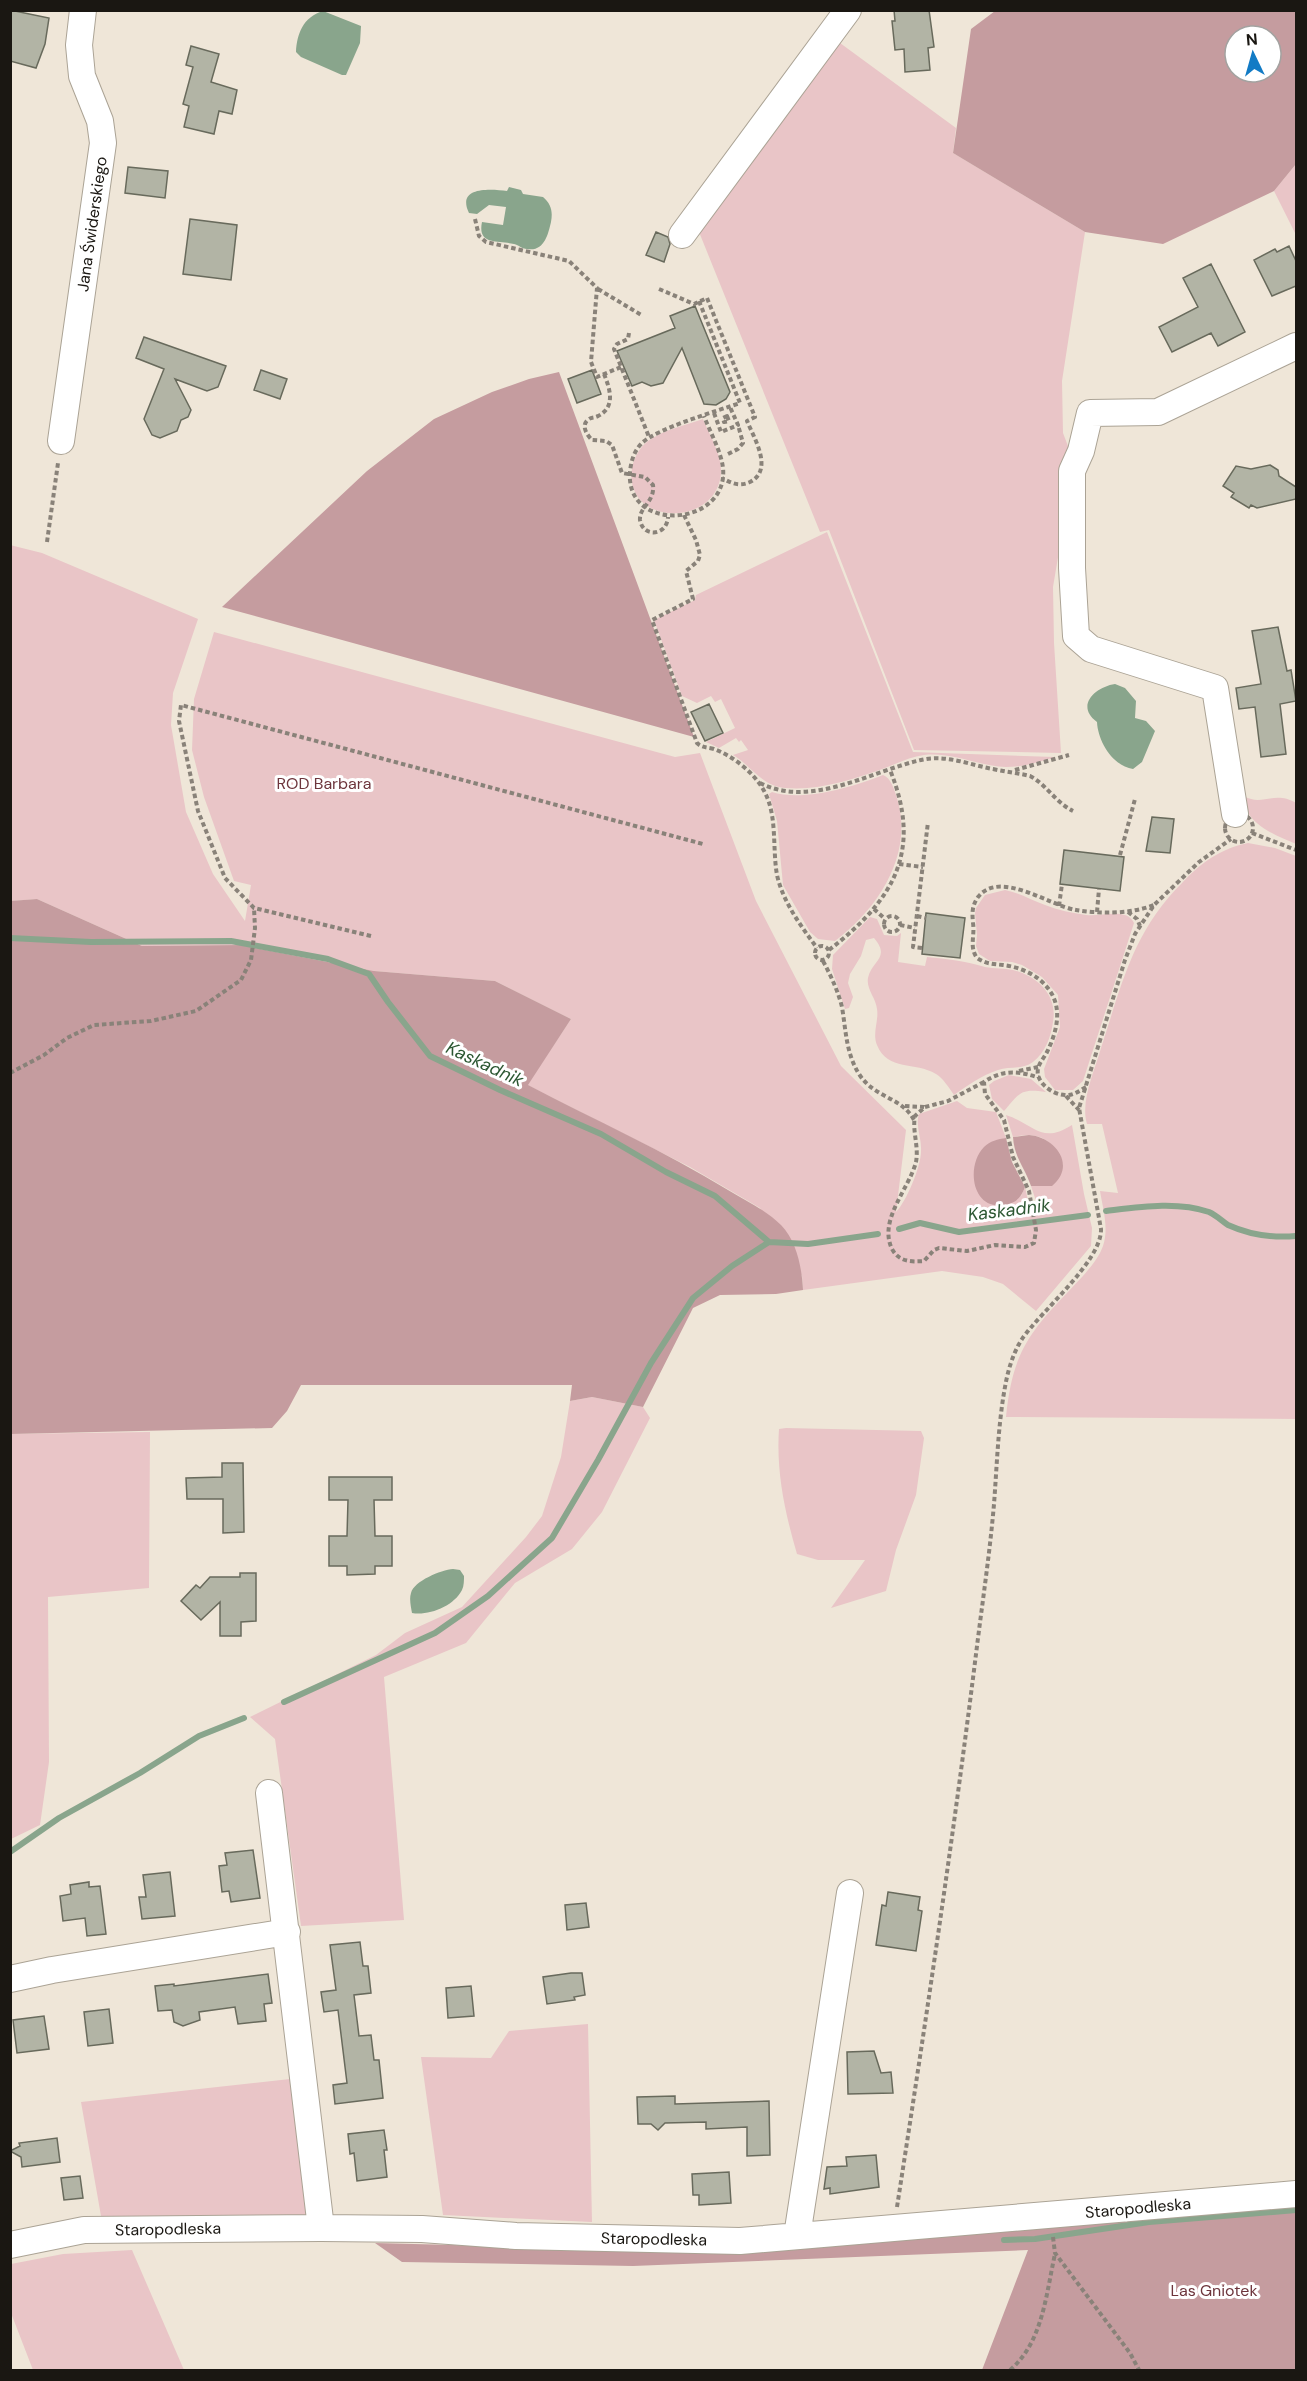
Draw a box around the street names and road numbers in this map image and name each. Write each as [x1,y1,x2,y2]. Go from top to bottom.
street label: Jana Świderskiego [72,155,112,293]
street label: Staropodleska [1084,2193,1192,2223]
street label: Staropodleska [115,2218,221,2240]
street label: Staropodleska [601,2228,707,2250]

